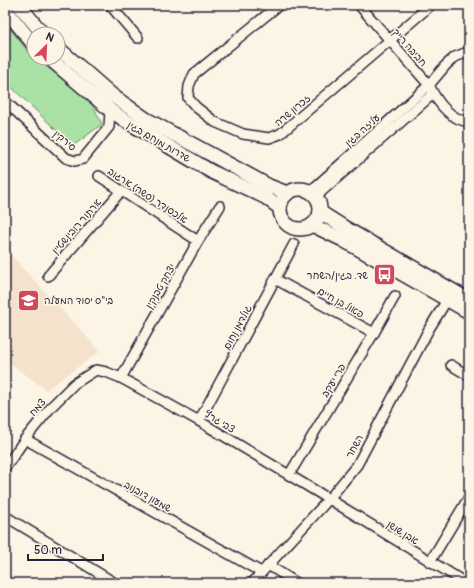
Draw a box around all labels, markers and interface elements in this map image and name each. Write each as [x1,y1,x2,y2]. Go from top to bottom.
north arrow [26,26,66,66]
street label: חביבה רייך [390,26,429,69]
text: N [44,30,56,45]
street label: זכרון שרה [272,92,313,129]
street label: עליזה בגין [343,112,383,149]
street label: שדרות מנחם בגין [125,119,192,165]
street label: סירקין [51,128,78,154]
street label: אלכסנדר (סשה) ארגוב [105,166,190,226]
street label: ארתור רובינשטיין [49,196,104,257]
street label: יצחק טבנקין [143,262,178,311]
bus stop icon: שד. בגין/השחר [371,262,397,288]
place label: שד. בגין/השחר [306,270,368,282]
street label: פאול בן חיים [315,285,366,321]
school or university icon: בי"ס יסוד המעלה [16,287,42,313]
place label: בי"ס יסוד המעלה [44,295,113,307]
street label: גולדמן נחום [221,303,255,352]
street label: פרי יעקב [319,362,349,399]
street label: צמח [27,396,49,419]
street label: צבי גרץ [202,408,237,436]
street label: השחר [344,433,366,460]
street label: שמעון דובנוב [122,479,173,515]
street label: אבן שושן [384,518,421,547]
scale bar [28,536,103,562]
text: 50 m [34,543,62,558]

